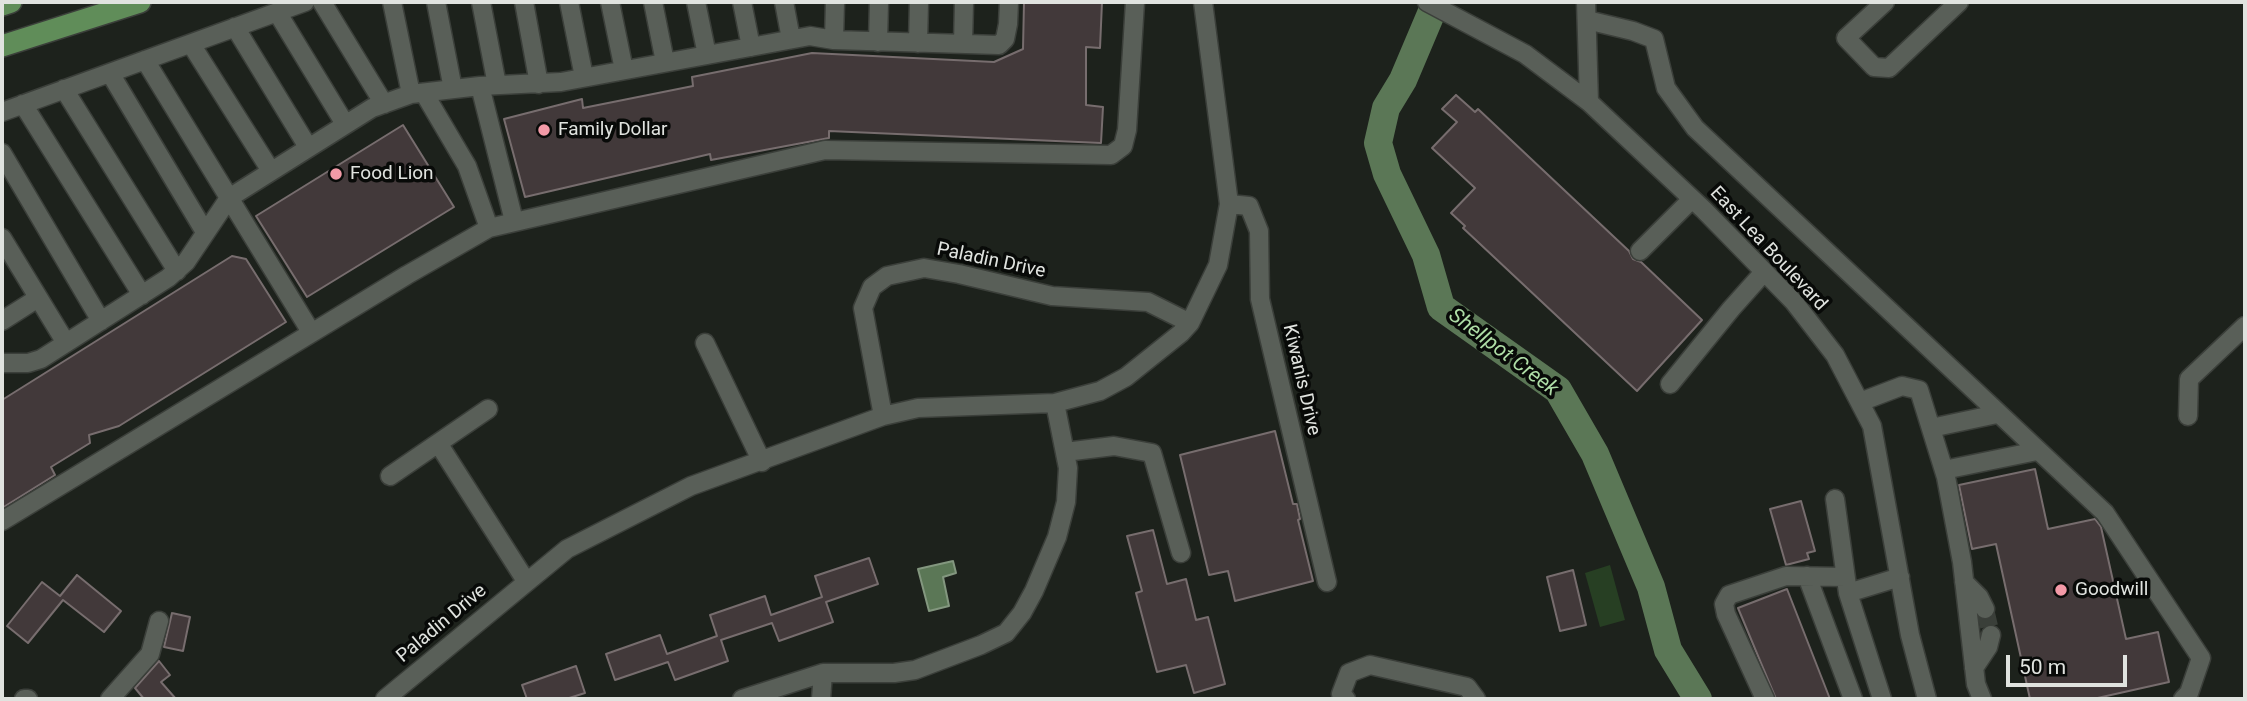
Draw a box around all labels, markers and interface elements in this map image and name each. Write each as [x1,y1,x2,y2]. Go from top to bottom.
place label: Family Dollar [558,119,667,141]
marker: Family Dollar [536,122,552,138]
place label: Food Lion [350,163,434,185]
marker: Food Lion [328,166,344,182]
street label: East Lea Boulevard [1705,182,1831,316]
street label: Paladin Drive [935,238,1047,284]
water label: Shellpot Creek [1443,304,1563,402]
street label: Kiwanis Drive [1277,322,1325,438]
place label: Goodwill [2075,579,2148,601]
street label: Paladin Drive [392,580,492,668]
marker: Goodwill [2053,582,2069,598]
scale bar [2009,642,2130,686]
text: 50 m [2019,655,2066,679]

